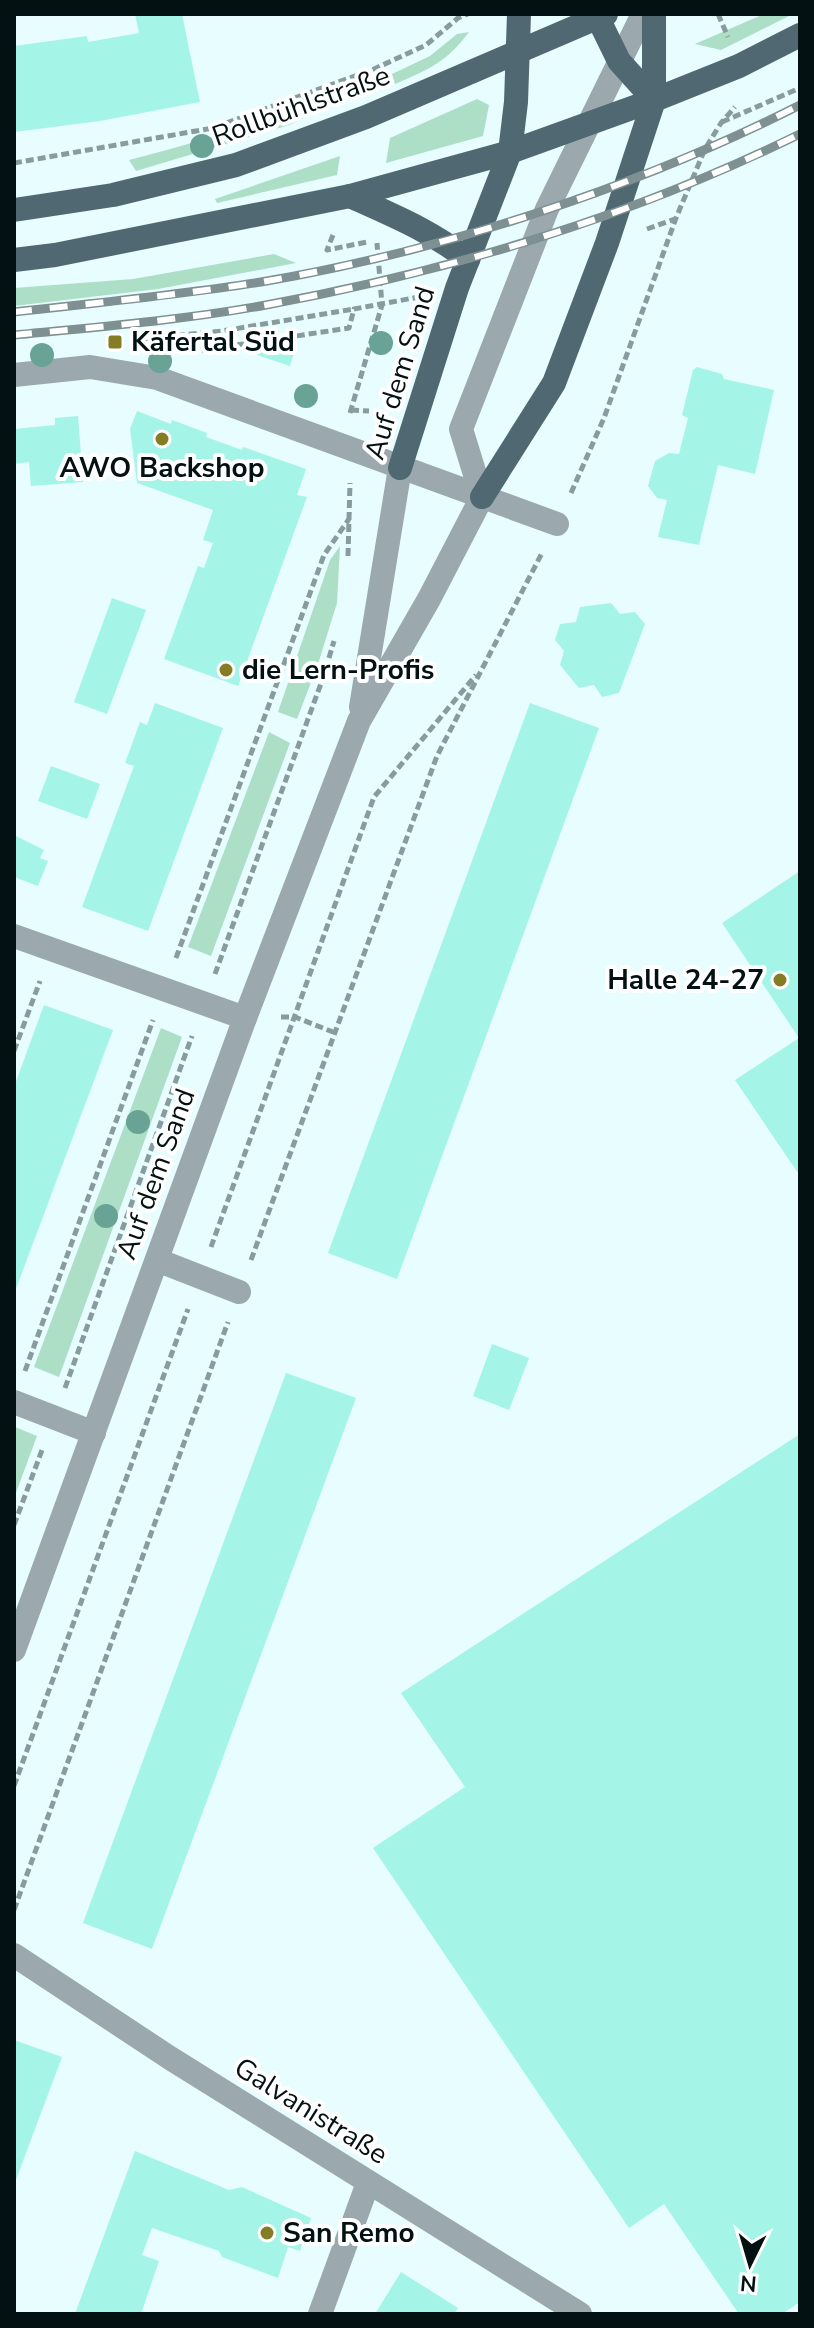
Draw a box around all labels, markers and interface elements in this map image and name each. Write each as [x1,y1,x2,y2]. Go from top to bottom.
street label: Rollbühlstraße [207,56,395,156]
street label: Auf dem Sand [356,282,444,464]
place label: Käfertal Süd [131,323,295,361]
marker: Käfertal Süd [106,333,124,351]
marker: AWO Backshop [153,430,171,448]
place label: AWO Backshop [60,449,264,487]
place label: die Lern-Profis [242,651,434,689]
marker: die Lern-Profis [217,661,235,679]
place label: Halle 24-27 [607,961,764,999]
marker: Halle 24-27 [771,971,789,989]
street label: Auf dem Sand [107,1083,205,1265]
street label: Galvanistraße [227,2049,395,2173]
place label: San Remo [283,2214,415,2252]
marker: San Remo [258,2224,276,2242]
north arrow [710,2224,790,2304]
text: N [739,2267,758,2299]

